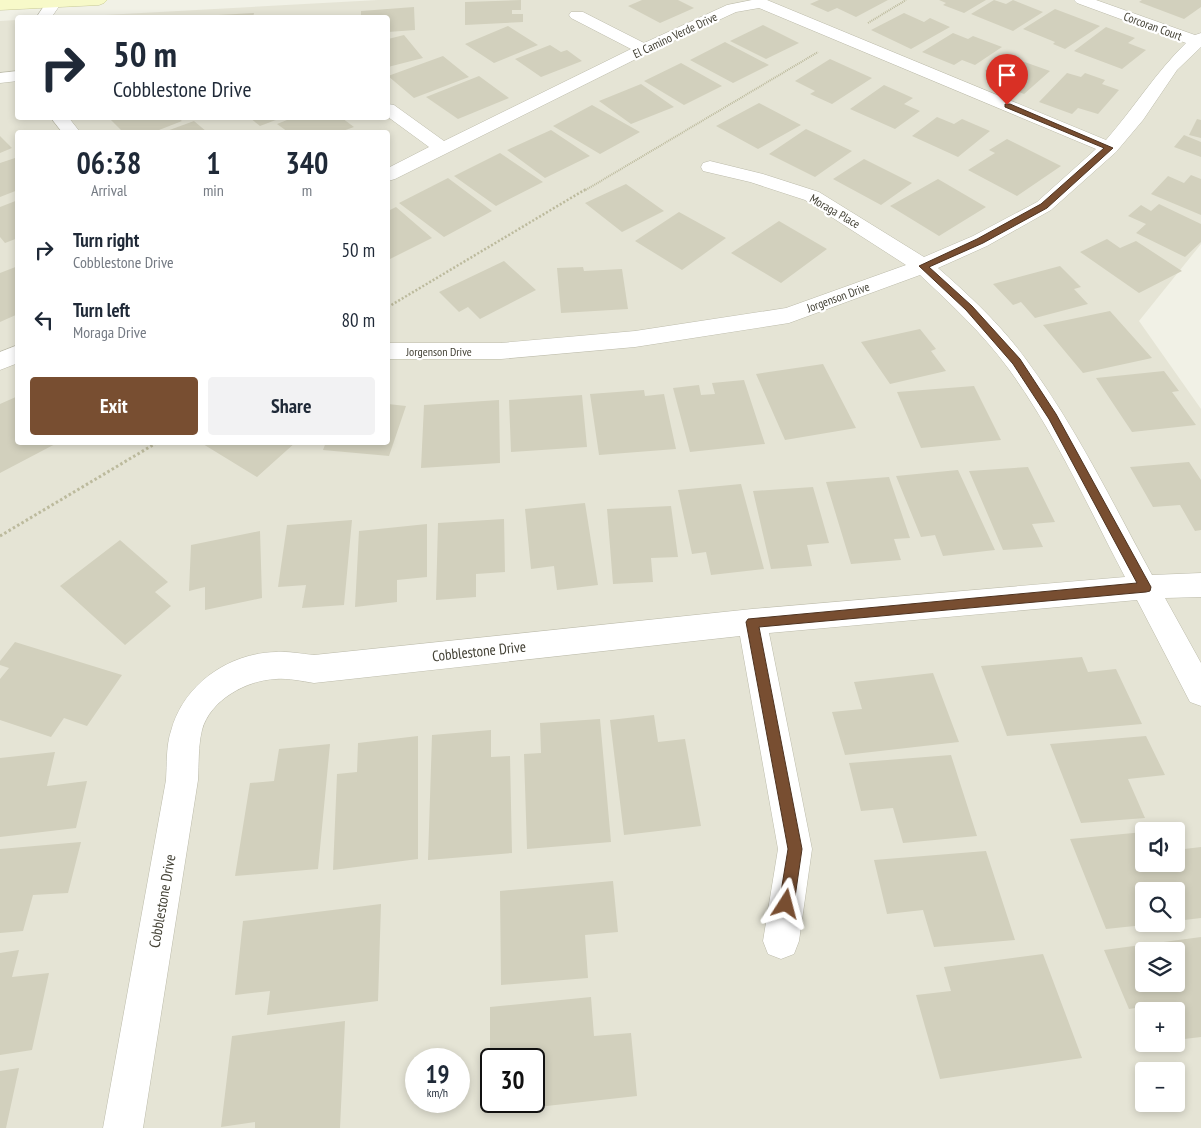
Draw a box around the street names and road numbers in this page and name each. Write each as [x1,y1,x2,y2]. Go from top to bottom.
street label: Corcoran Court [1122,8,1185,44]
street label: El Camino Verde Drive [630,9,720,61]
street label: Moraga Place [807,191,863,231]
street label: Jorgenson Drive [804,279,871,316]
street label: Jorgenson Drive [405,344,472,359]
street label: Cobblestone Drive [431,637,527,665]
street label: Cobblestone Drive [144,853,180,949]

